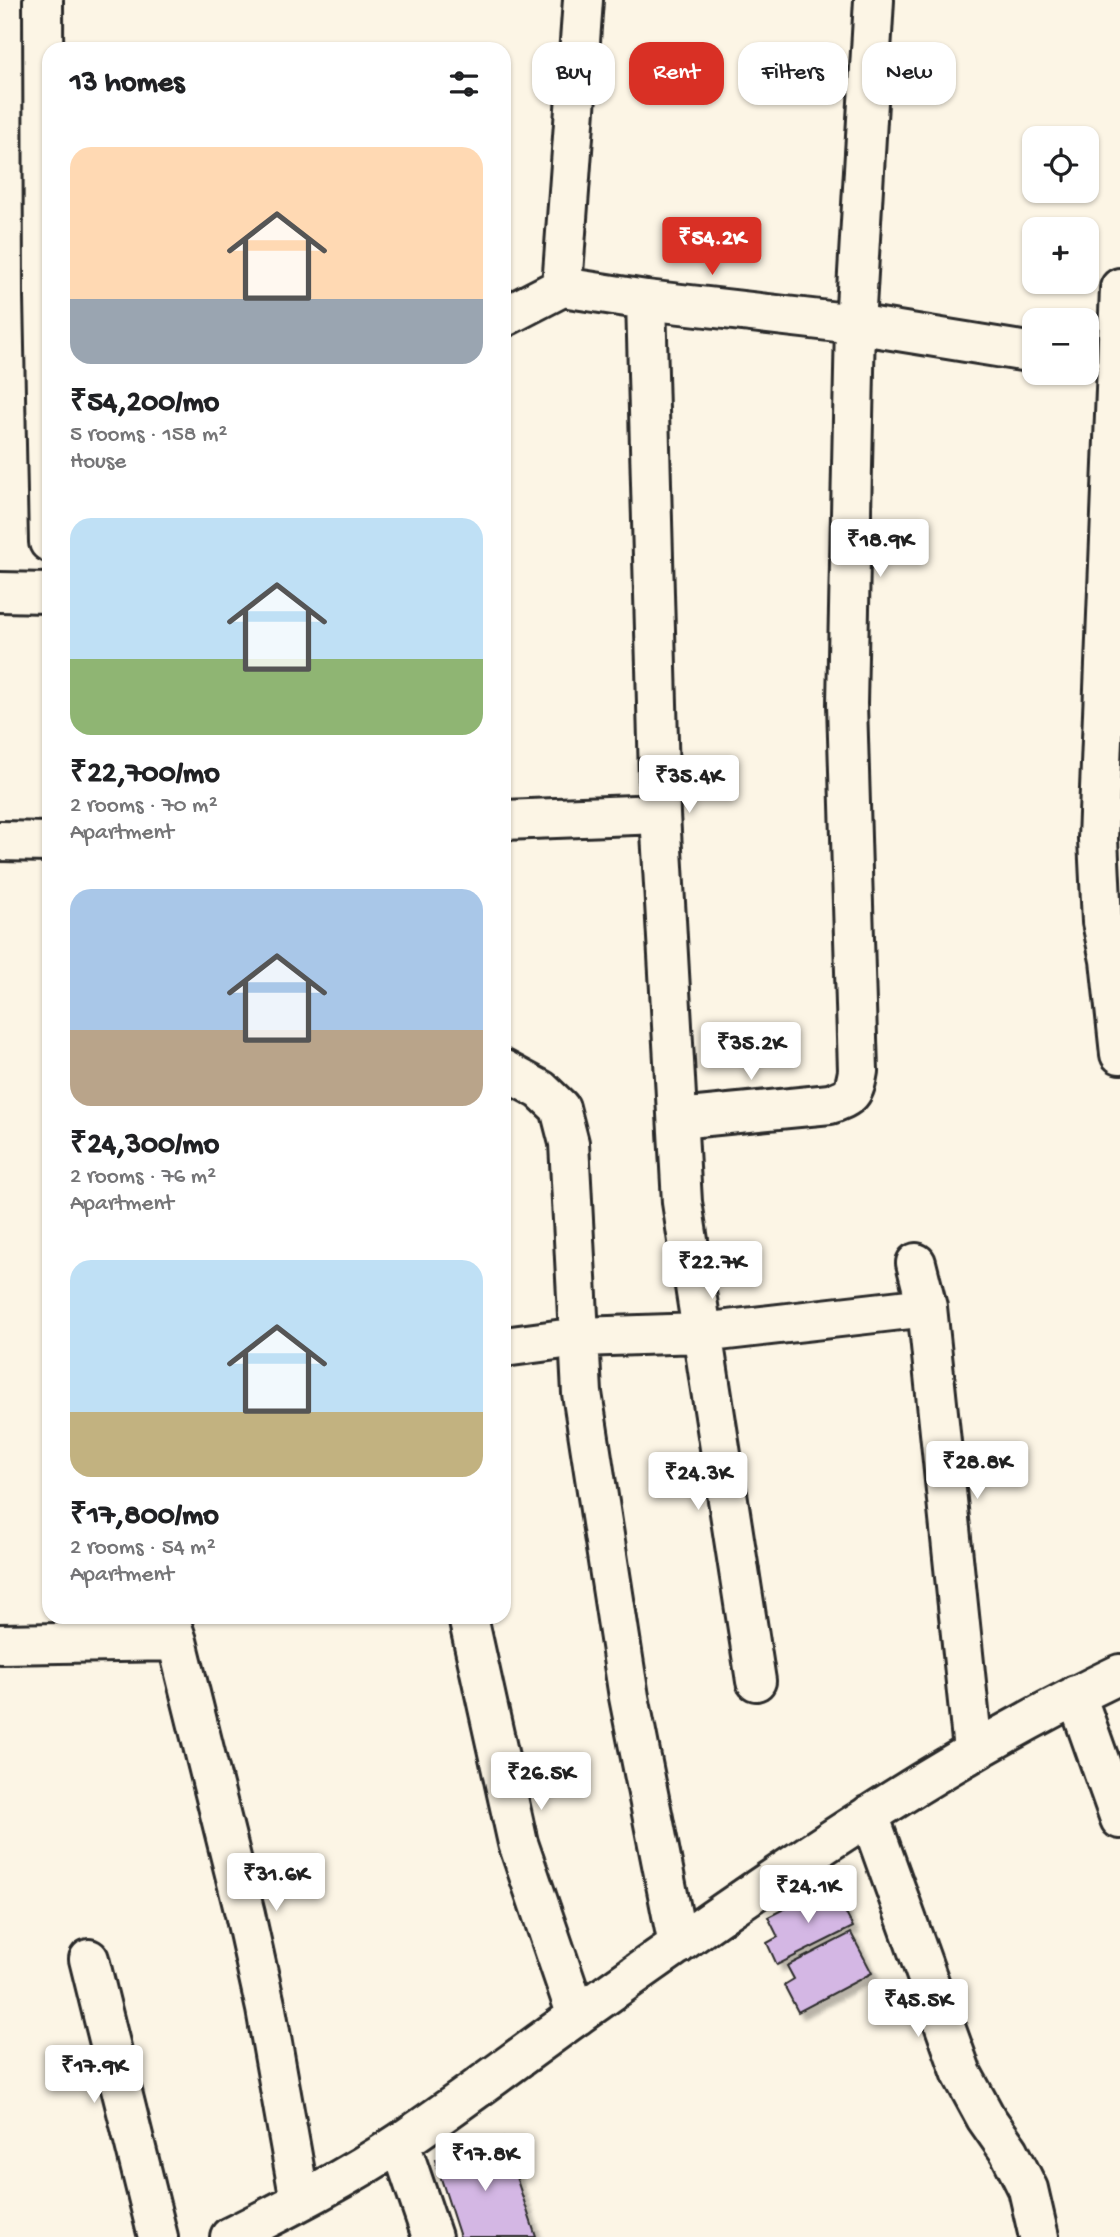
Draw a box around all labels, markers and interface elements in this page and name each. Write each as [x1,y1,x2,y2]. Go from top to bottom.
chip: Buy [532,42,615,105]
chip: Rent [629,42,724,105]
chip: Filters [738,42,848,105]
chip: New [862,42,956,105]
icon: filters [445,65,483,103]
text: 13 homes [70,67,184,102]
map controls [1022,126,1099,385]
button: locate [1022,126,1099,203]
icon: home [214,193,340,319]
button: + [1022,217,1099,294]
pin: ₹54.2K [655,218,769,277]
text: ₹54.2K [678,226,746,253]
button: − [1022,308,1099,385]
text: ₹54,200/mo [70,387,219,422]
text: 5 rooms · 158 m² [70,422,227,449]
text: House [70,449,126,476]
pin: ₹18.9K [823,520,937,579]
text: ₹18.9K [847,528,913,555]
icon: home [214,564,340,690]
pin: ₹35.4K [632,756,746,815]
text: ₹22,700/mo [70,758,220,793]
text: ₹35.4K [655,764,723,791]
text: 2 rooms · 70 m² [70,793,218,820]
text: Apartment [70,820,174,847]
icon: home [214,935,340,1061]
pin: ₹35.2K [694,1023,808,1082]
text: ₹35.2K [717,1031,785,1058]
text: ₹24,300/mo [70,1129,219,1164]
text: 2 rooms · 76 m² [70,1164,216,1191]
text: Apartment [70,1191,174,1218]
pin: ₹22.7K [655,1242,769,1301]
text: ₹22.7K [678,1250,746,1277]
icon: home [214,1306,340,1432]
pin: ₹28.8K [920,1442,1034,1501]
text: ₹28.8K [942,1450,1012,1477]
pin: ₹24.3K [641,1452,755,1512]
text: ₹24.3K [664,1461,732,1488]
text: ₹17,800/mo [70,1500,219,1535]
text: 2 rooms · 54 m² [70,1535,216,1562]
text: Apartment [70,1562,174,1589]
pin: ₹26.5K [484,1752,598,1812]
text: ₹26.5K [507,1761,575,1788]
pin: ₹31.6K [219,1854,333,1913]
text: ₹31.6K [243,1862,309,1889]
pin: ₹24.1K [751,1866,865,1925]
text: ₹24.1K [776,1874,840,1901]
pin: ₹45.5K [861,1980,975,2039]
text: ₹45.5K [884,1988,952,2015]
pin: ₹17.9K [37,2046,151,2105]
text: ₹17.9K [61,2054,127,2081]
pin: ₹17.8K [428,2134,542,2193]
text: ₹17.8K [452,2142,518,2169]

